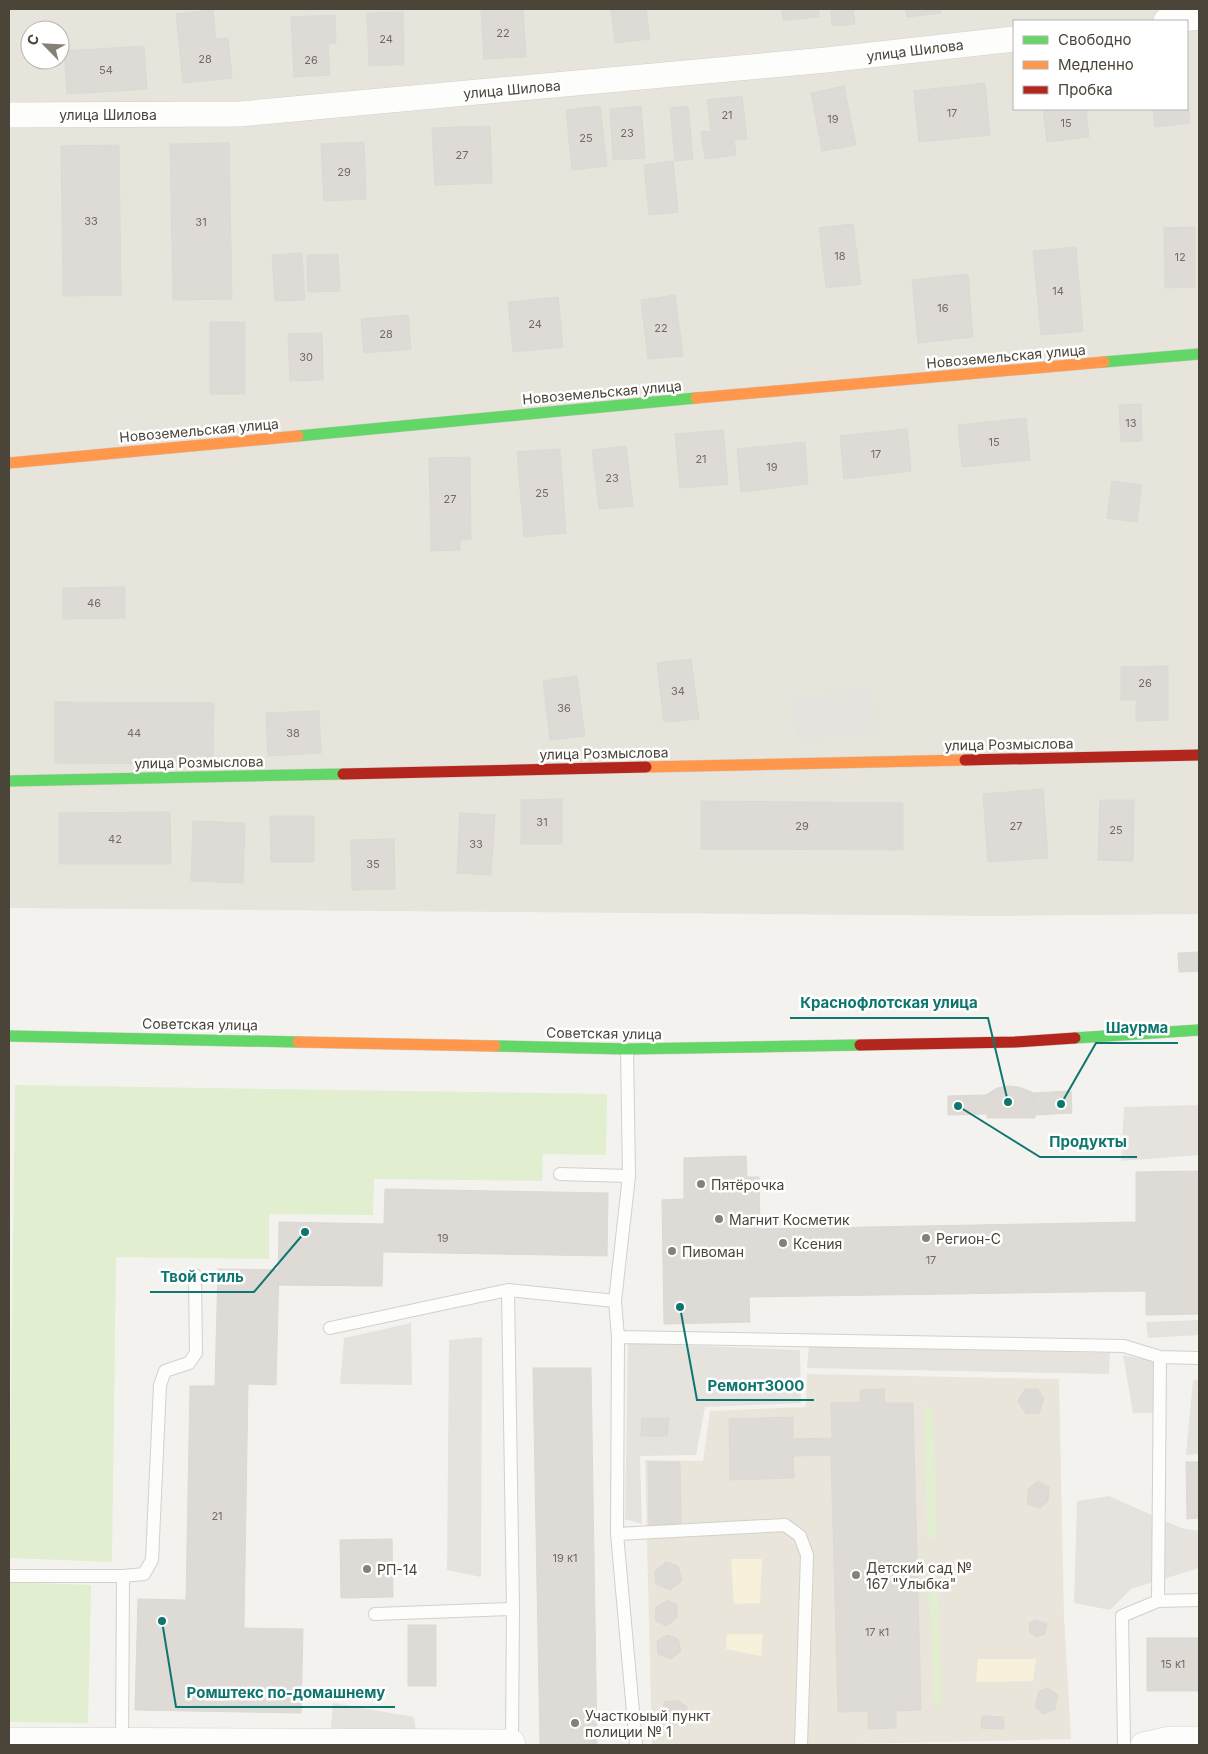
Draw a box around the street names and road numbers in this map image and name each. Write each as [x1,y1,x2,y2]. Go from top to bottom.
street label: улица Шилова [866,36,964,64]
street label: улица Шилова [463,76,561,102]
street label: улица Шилова [59,106,157,123]
street label: Новоземельская улица [926,341,1086,371]
street label: Новоземельская улица [522,377,682,407]
street label: Новоземельская улица [119,415,279,445]
street label: улица Розмыслова [944,734,1074,754]
street label: улица Розмыслова [539,743,669,763]
street label: улица Розмыслова [134,752,264,772]
street label: Советская улица [142,1014,258,1034]
street label: Советская улица [546,1023,662,1043]

